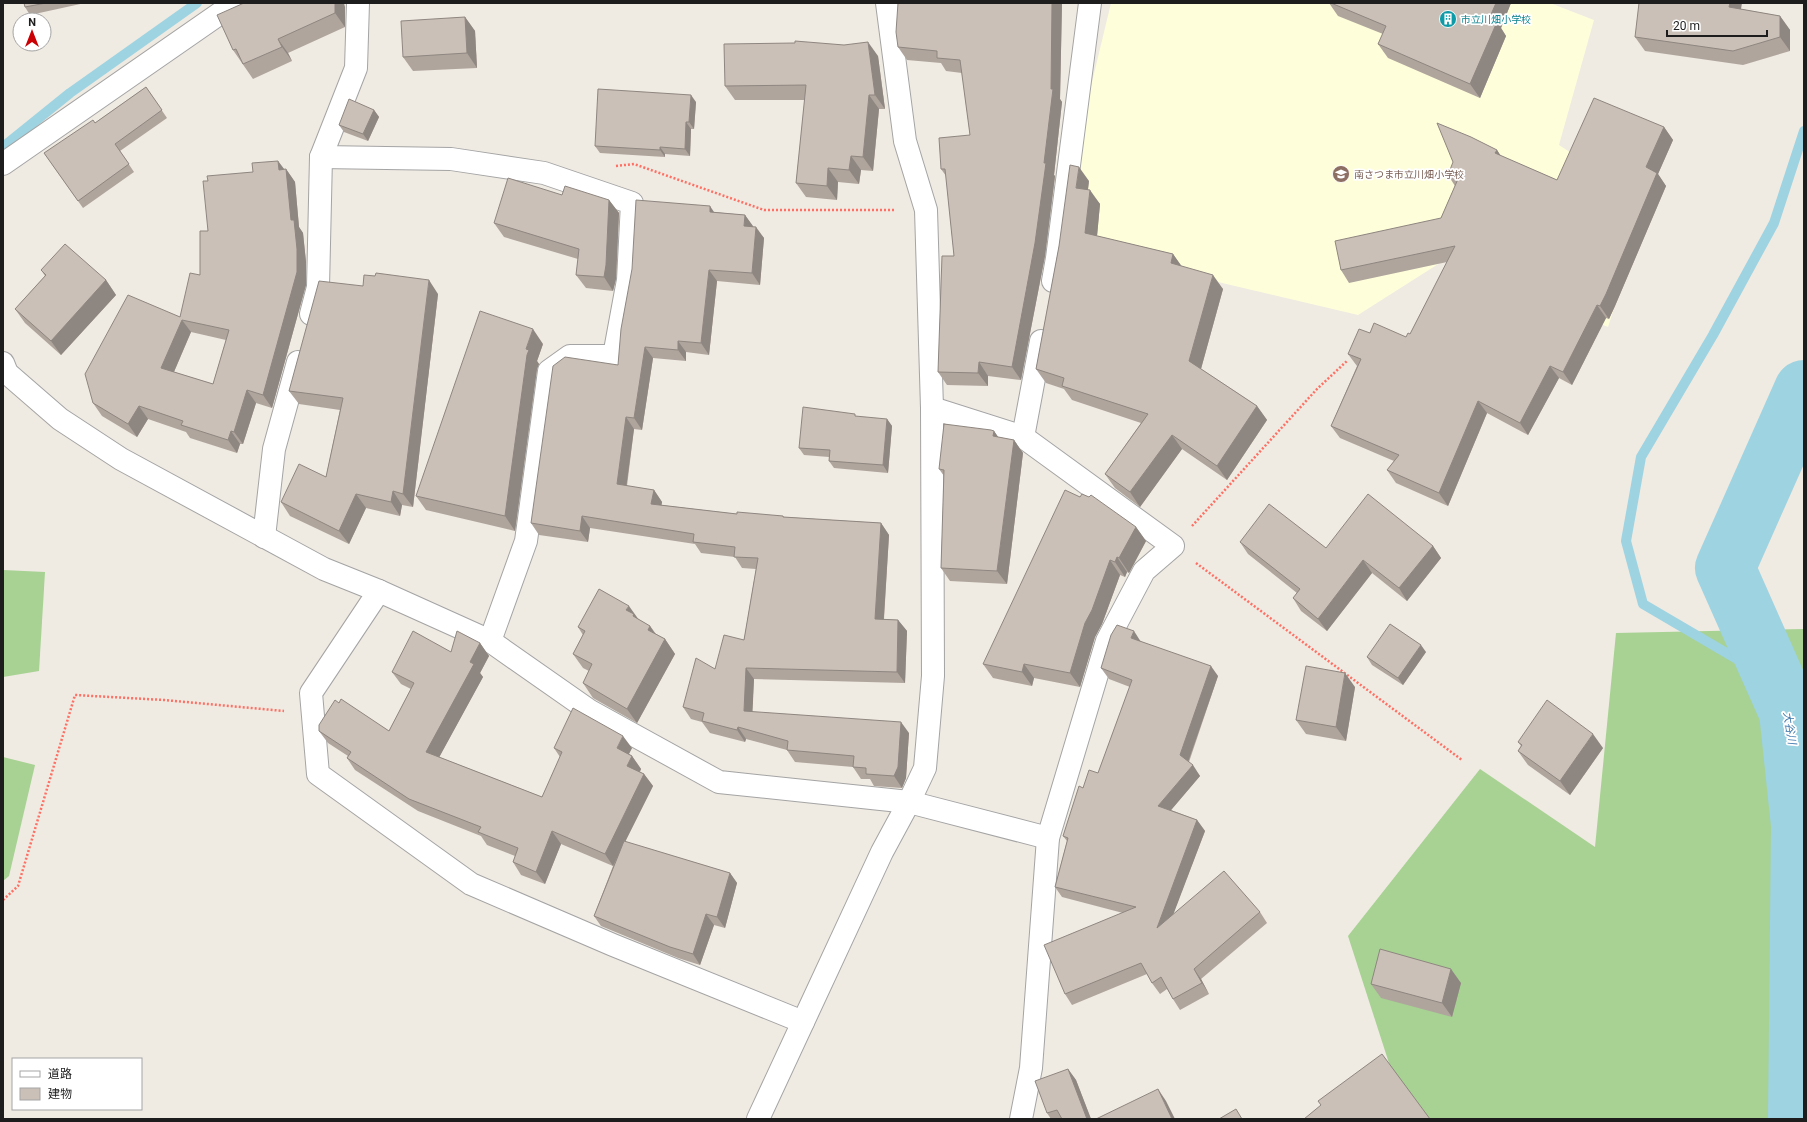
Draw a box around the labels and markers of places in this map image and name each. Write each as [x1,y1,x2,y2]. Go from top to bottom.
building icon: 市立川畑小学校 [1438,9,1458,29]
place label: 市立川畑小学校 [1461,14,1531,25]
school or university icon: 南さつま市立川畑小学校 [1331,164,1351,184]
place label: 南さつま市立川畑小学校 [1354,169,1464,180]

